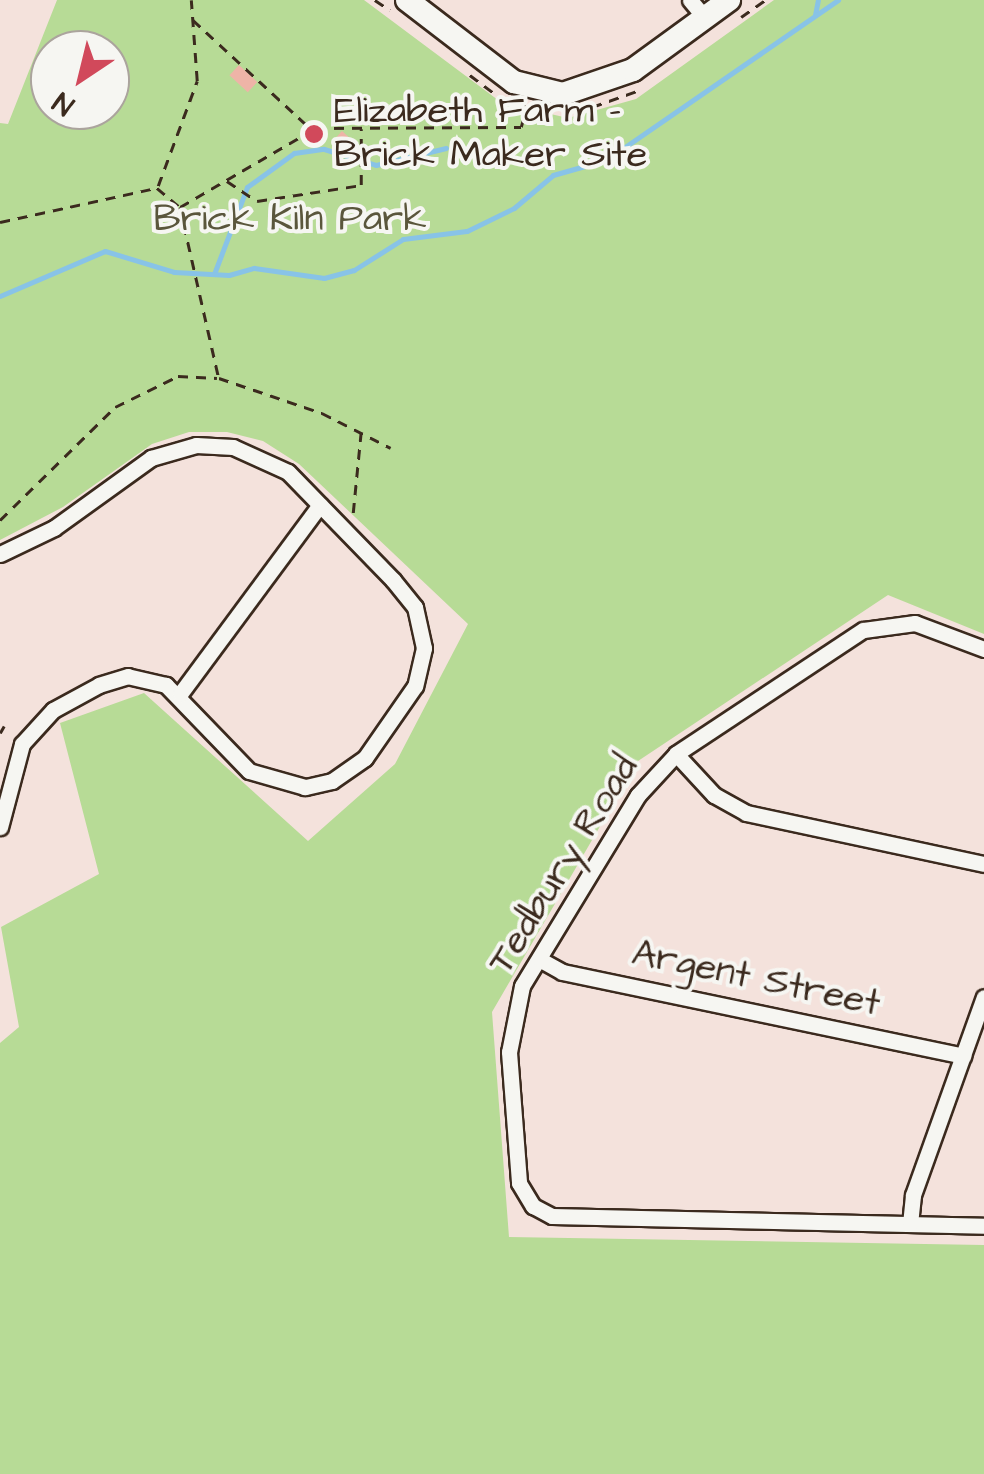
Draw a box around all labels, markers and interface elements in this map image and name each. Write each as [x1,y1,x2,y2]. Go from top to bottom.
north arrow [30,30,130,130]
text: N [45,82,82,124]
place label: Elizabeth Farm - Brick Maker Site [334,89,647,178]
marker: Elizabeth Farm - Brick Maker Site [303,123,325,145]
park label: Brick Kiln Park [153,197,427,243]
street label: Tedbury Road [479,747,649,983]
street label: Argent Street [628,930,884,1028]

